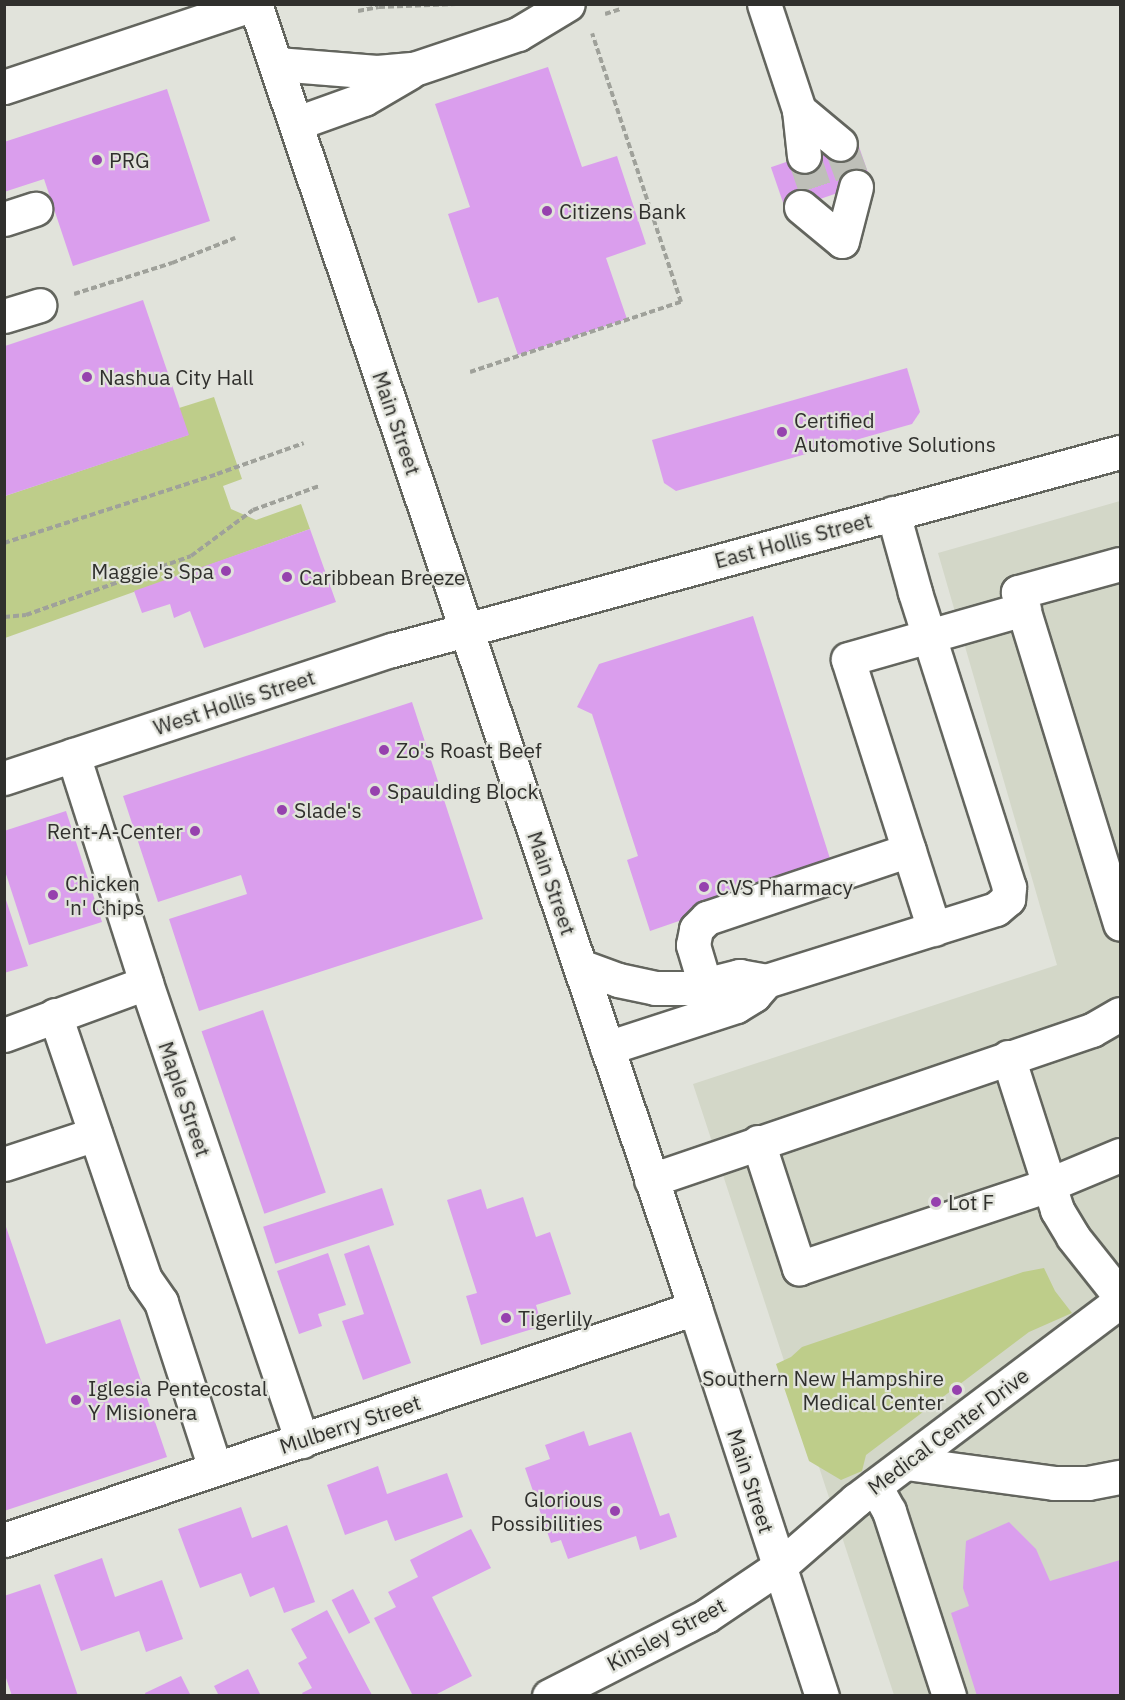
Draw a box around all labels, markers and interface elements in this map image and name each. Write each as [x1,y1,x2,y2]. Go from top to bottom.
place label: PRG [109,147,150,173]
marker: PRG [90,153,104,167]
place label: Citizens Bank [559,198,686,224]
marker: Citizens Bank [540,204,554,218]
place label: Nashua City Hall [99,364,254,390]
street label: Main Street [368,368,426,478]
marker: Nashua City Hall [80,370,94,384]
place label: Certified Automotive Solutions [794,407,996,457]
marker: Certified Automotive Solutions [775,425,789,439]
street label: East Hollis Street [712,507,874,573]
place label: Maggie's Spa [91,558,214,584]
marker: Maggie's Spa [219,564,233,578]
place label: Caribbean Breeze [299,564,466,590]
marker: Caribbean Breeze [280,570,294,584]
street label: West Hollis Street [150,664,318,740]
place label: Zo's Roast Beef [396,737,542,763]
marker: Zo's Roast Beef [377,743,391,757]
place label: Spaulding Block [387,778,538,804]
marker: Spaulding Block [368,784,382,798]
place label: Slade's [294,797,362,823]
marker: Slade's [275,803,289,817]
place label: Rent-A-Center [47,818,183,844]
marker: Rent-A-Center [188,824,202,838]
street label: Main Street [523,828,581,938]
place label: Chicken 'n' Chips [65,870,144,920]
place label: CVS Pharmacy [716,874,853,900]
marker: CVS Pharmacy [697,880,711,894]
marker: Chicken 'n' Chips [46,888,60,902]
street label: Maple Street [154,1038,216,1160]
place label: Lot F [948,1189,994,1215]
marker: Lot F [929,1195,943,1209]
place label: Tigerlily [518,1305,592,1331]
marker: Tigerlily [499,1311,513,1325]
street label: Medical Center Drive [862,1362,1034,1500]
place label: Southern New Hampshire Medical Center [702,1365,944,1415]
place label: Iglesia Pentecostal Y Misionera [88,1375,268,1425]
marker: Southern New Hampshire Medical Center [948,1381,966,1399]
street label: Mulberry Street [276,1389,424,1459]
marker: Iglesia Pentecostal Y Misionera [69,1393,83,1407]
street label: Main Street [722,1426,780,1536]
place label: Glorious Possibilities [491,1486,603,1536]
marker: Glorious Possibilities [608,1504,622,1518]
street label: Kinsley Street [602,1592,730,1676]

